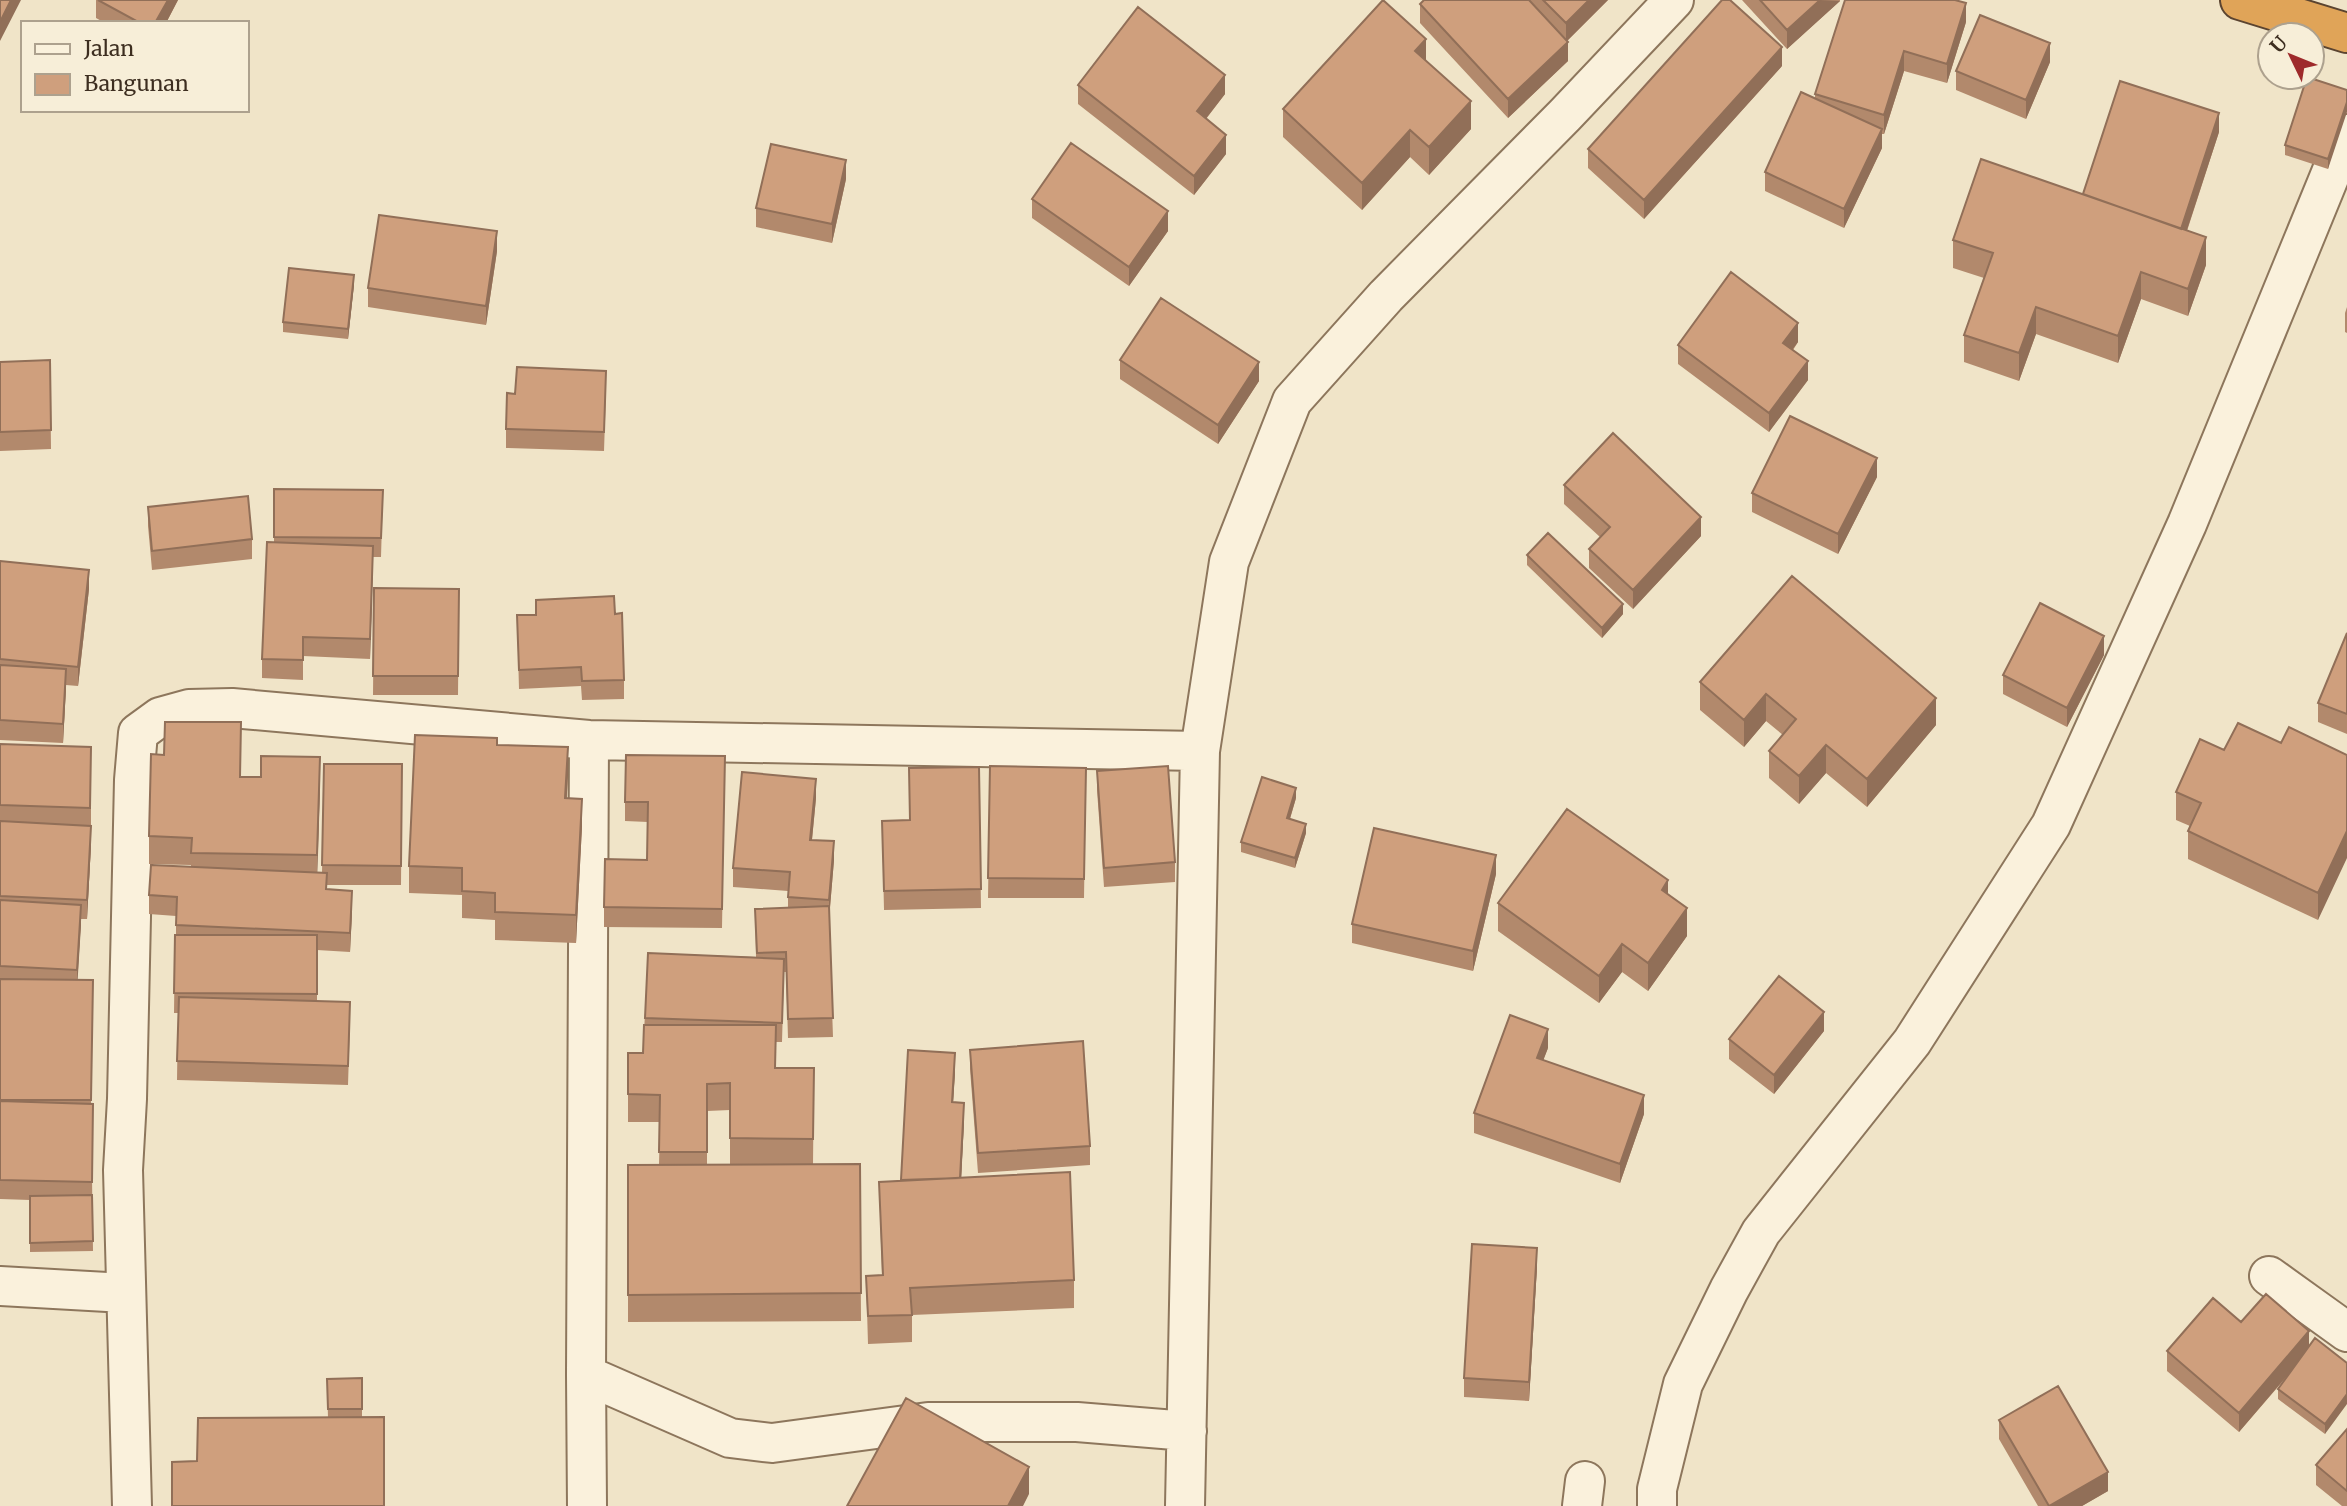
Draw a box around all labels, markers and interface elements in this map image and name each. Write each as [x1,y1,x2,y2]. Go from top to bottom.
legend [21,21,248,112]
north arrow [2256,21,2326,91]
text: U [2265,31,2292,58]
text: Jalan [83,35,134,62]
text: Bangunan [84,70,189,97]

